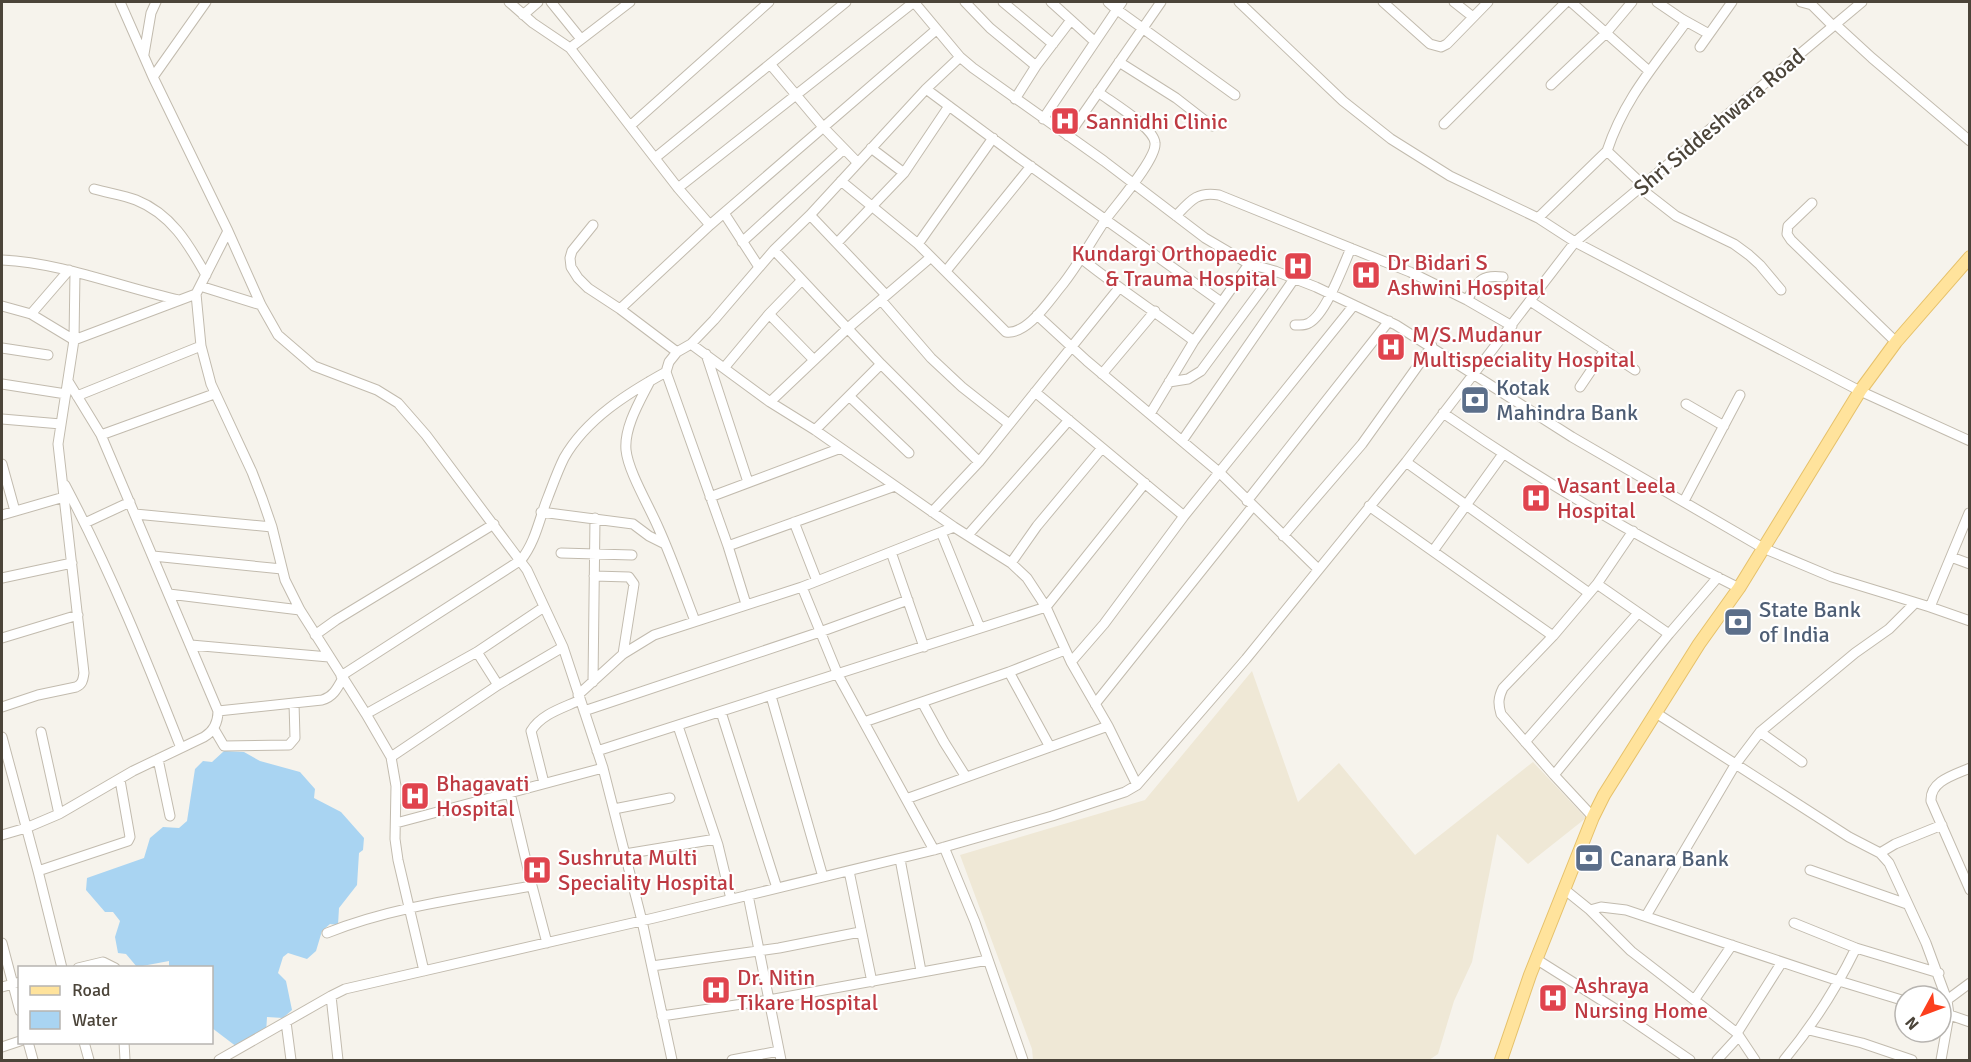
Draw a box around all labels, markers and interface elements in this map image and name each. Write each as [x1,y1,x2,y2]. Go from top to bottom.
street label: Shri Siddeshwara Road [1628,43,1810,201]
hospital icon: Sannidhi Clinic [1049,105,1081,137]
place label: Sannidhi Clinic [1086,108,1228,135]
place label: Kundargi Orthopaedic & Trauma Hospital [1071,240,1277,292]
place label: Dr Bidari S Ashwini Hospital [1387,249,1545,301]
hospital icon: Kundargi Orthopaedic & Trauma Hospital [1282,250,1314,282]
hospital icon: Dr Bidari S Ashwini Hospital [1350,259,1382,291]
place label: M/S.Mudanur Multispeciality Hospital [1412,321,1636,373]
hospital icon: M/S.Mudanur Multispeciality Hospital [1375,331,1407,363]
place label: Kotak Mahindra Bank [1496,374,1638,426]
bank icon: Kotak Mahindra Bank [1459,384,1491,416]
place label: Vasant Leela Hospital [1557,472,1676,524]
hospital icon: Vasant Leela Hospital [1520,482,1552,514]
place label: State Bank of India [1759,596,1861,648]
bank icon: State Bank of India [1722,606,1754,638]
place label: Bhagavati Hospital [436,770,530,822]
hospital icon: Bhagavati Hospital [399,780,431,812]
bank icon: Canara Bank [1573,842,1605,874]
place label: Sushruta Multi Speciality Hospital [558,844,734,896]
place label: Canara Bank [1610,845,1729,872]
hospital icon: Sushruta Multi Speciality Hospital [521,854,553,886]
place label: Dr. Nitin Tikare Hospital [737,964,878,1016]
legend [18,966,213,1044]
place label: Ashraya Nursing Home [1574,972,1708,1024]
hospital icon: Dr. Nitin Tikare Hospital [700,974,732,1006]
text: Road [72,979,111,1001]
hospital icon: Ashraya Nursing Home [1537,982,1569,1014]
north arrow [1893,984,1953,1044]
text: Water [72,1009,118,1031]
text: N [1901,1012,1924,1034]

